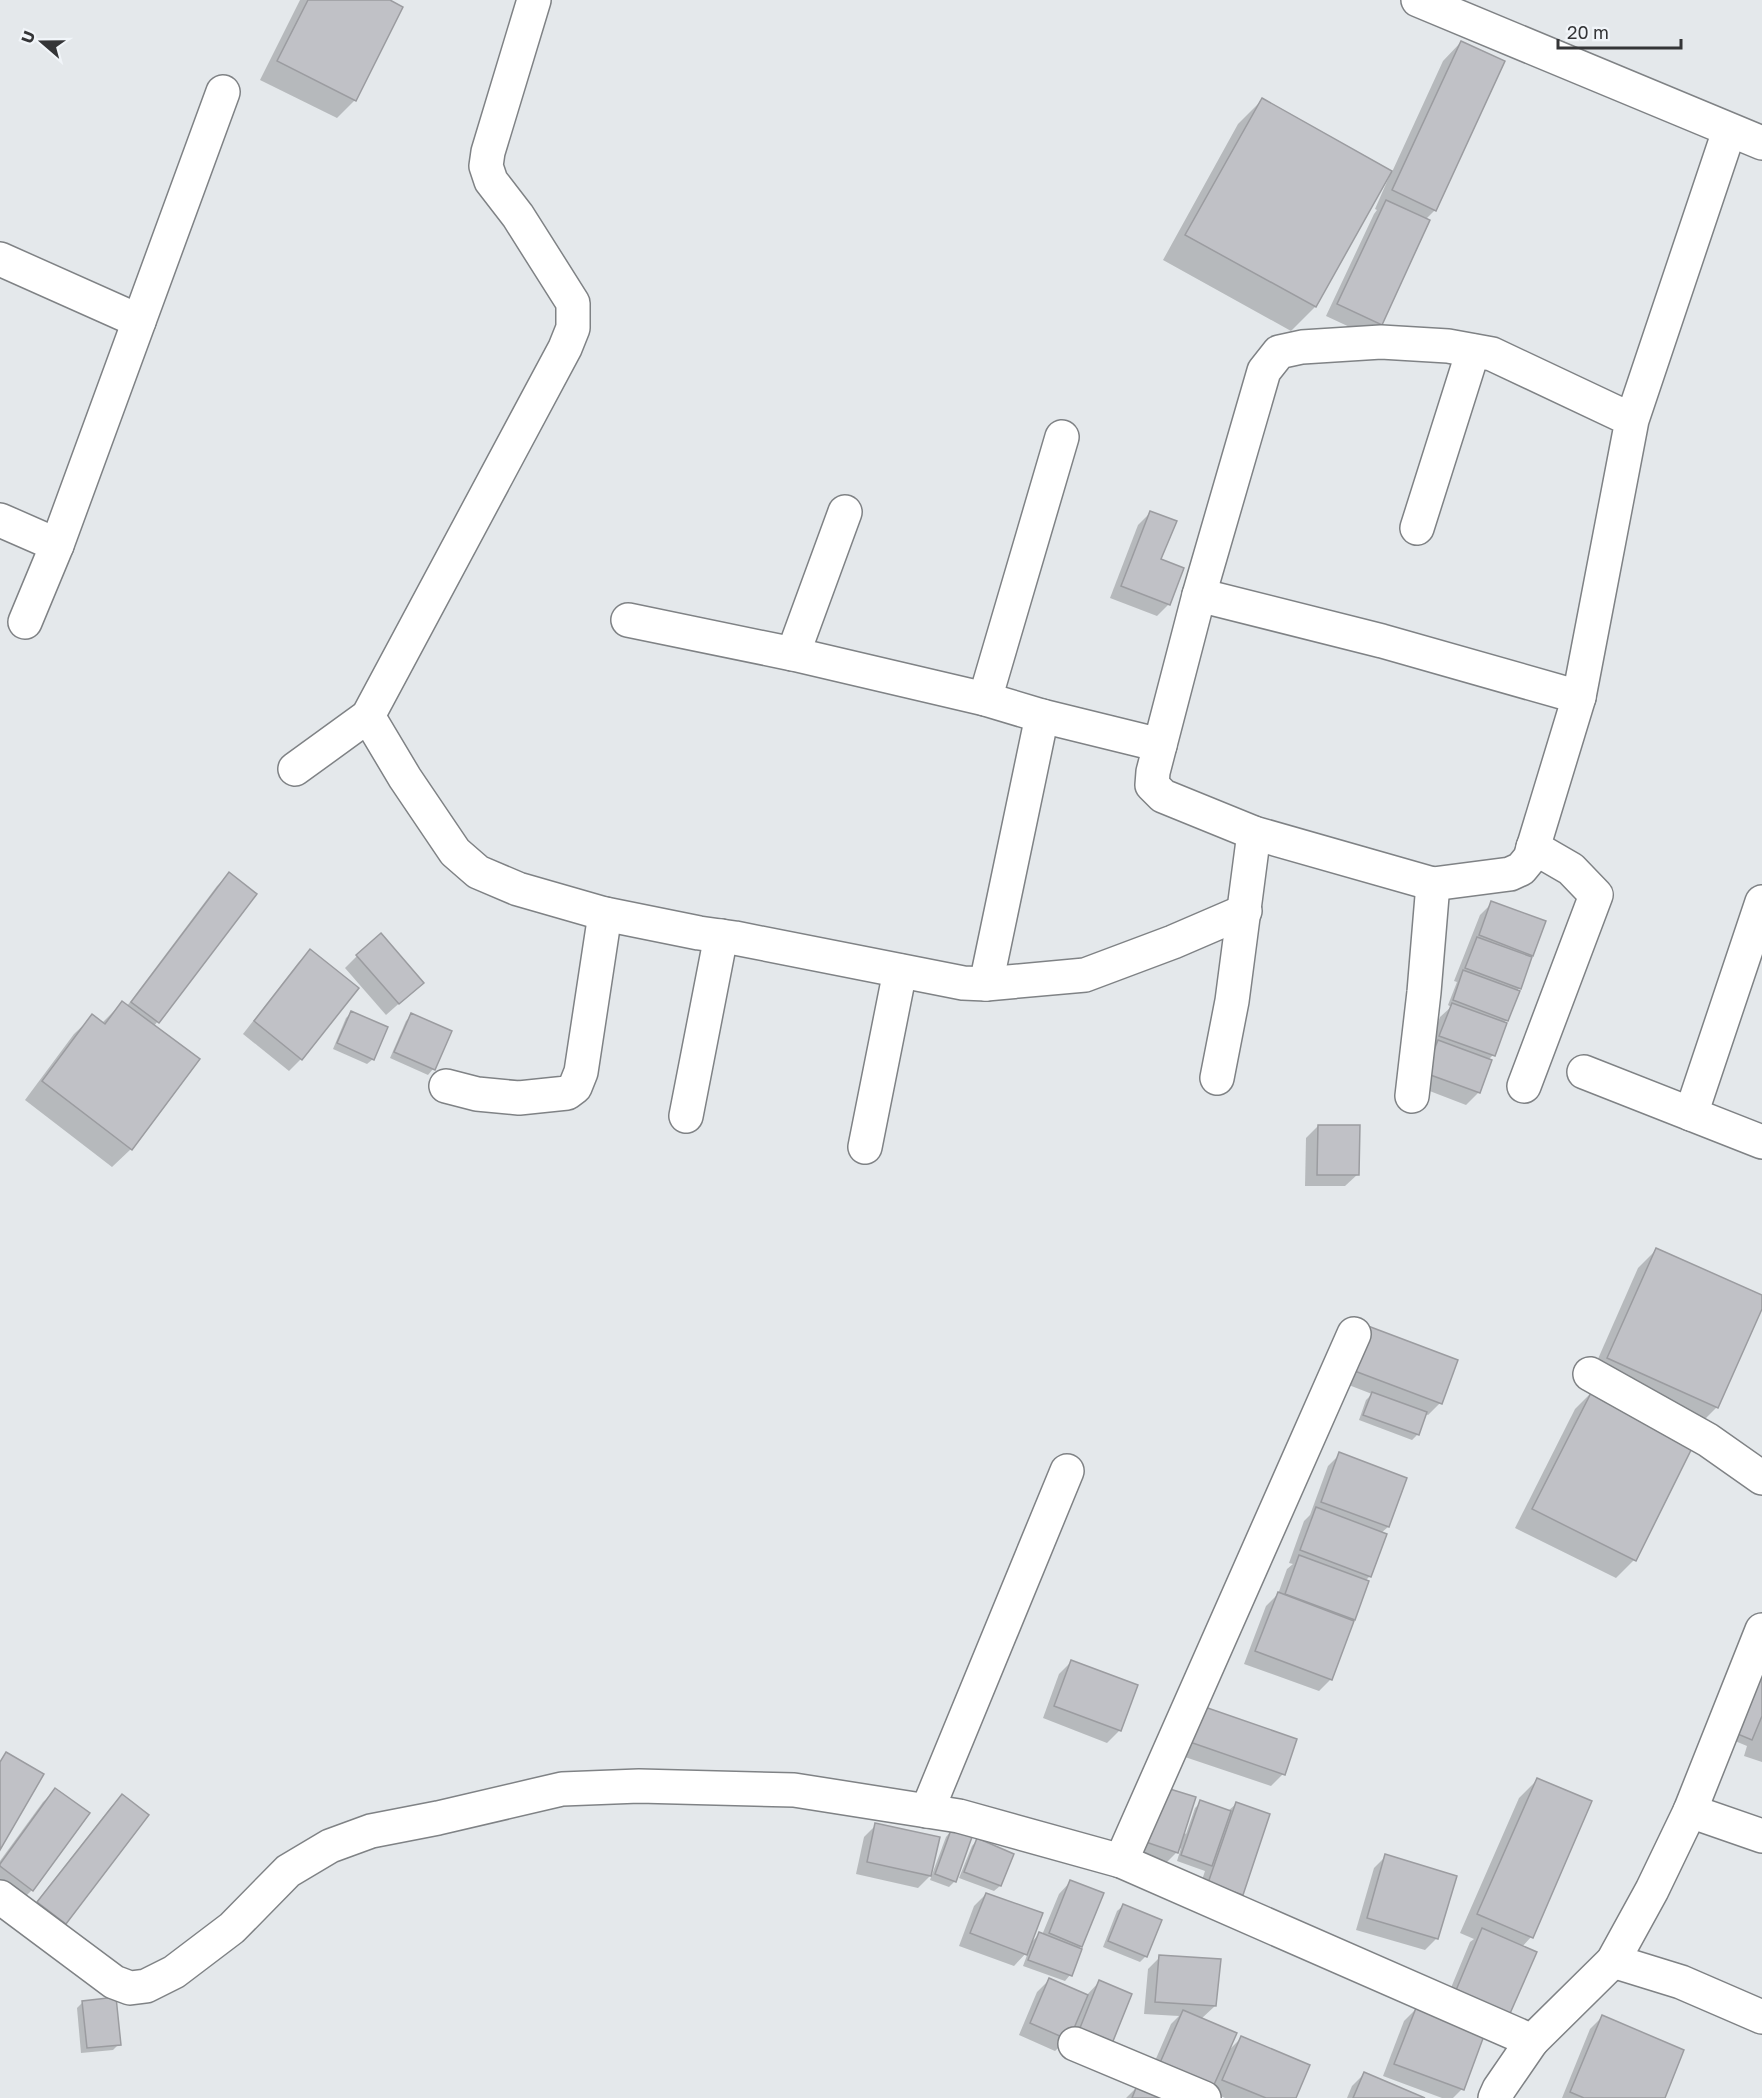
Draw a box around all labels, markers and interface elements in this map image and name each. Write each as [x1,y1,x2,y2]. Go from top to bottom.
north arrow [12,12,72,72]
scale bar [1558,12,1681,50]
text: 20 m [1567,21,1609,43]
text: U [17,28,39,46]

